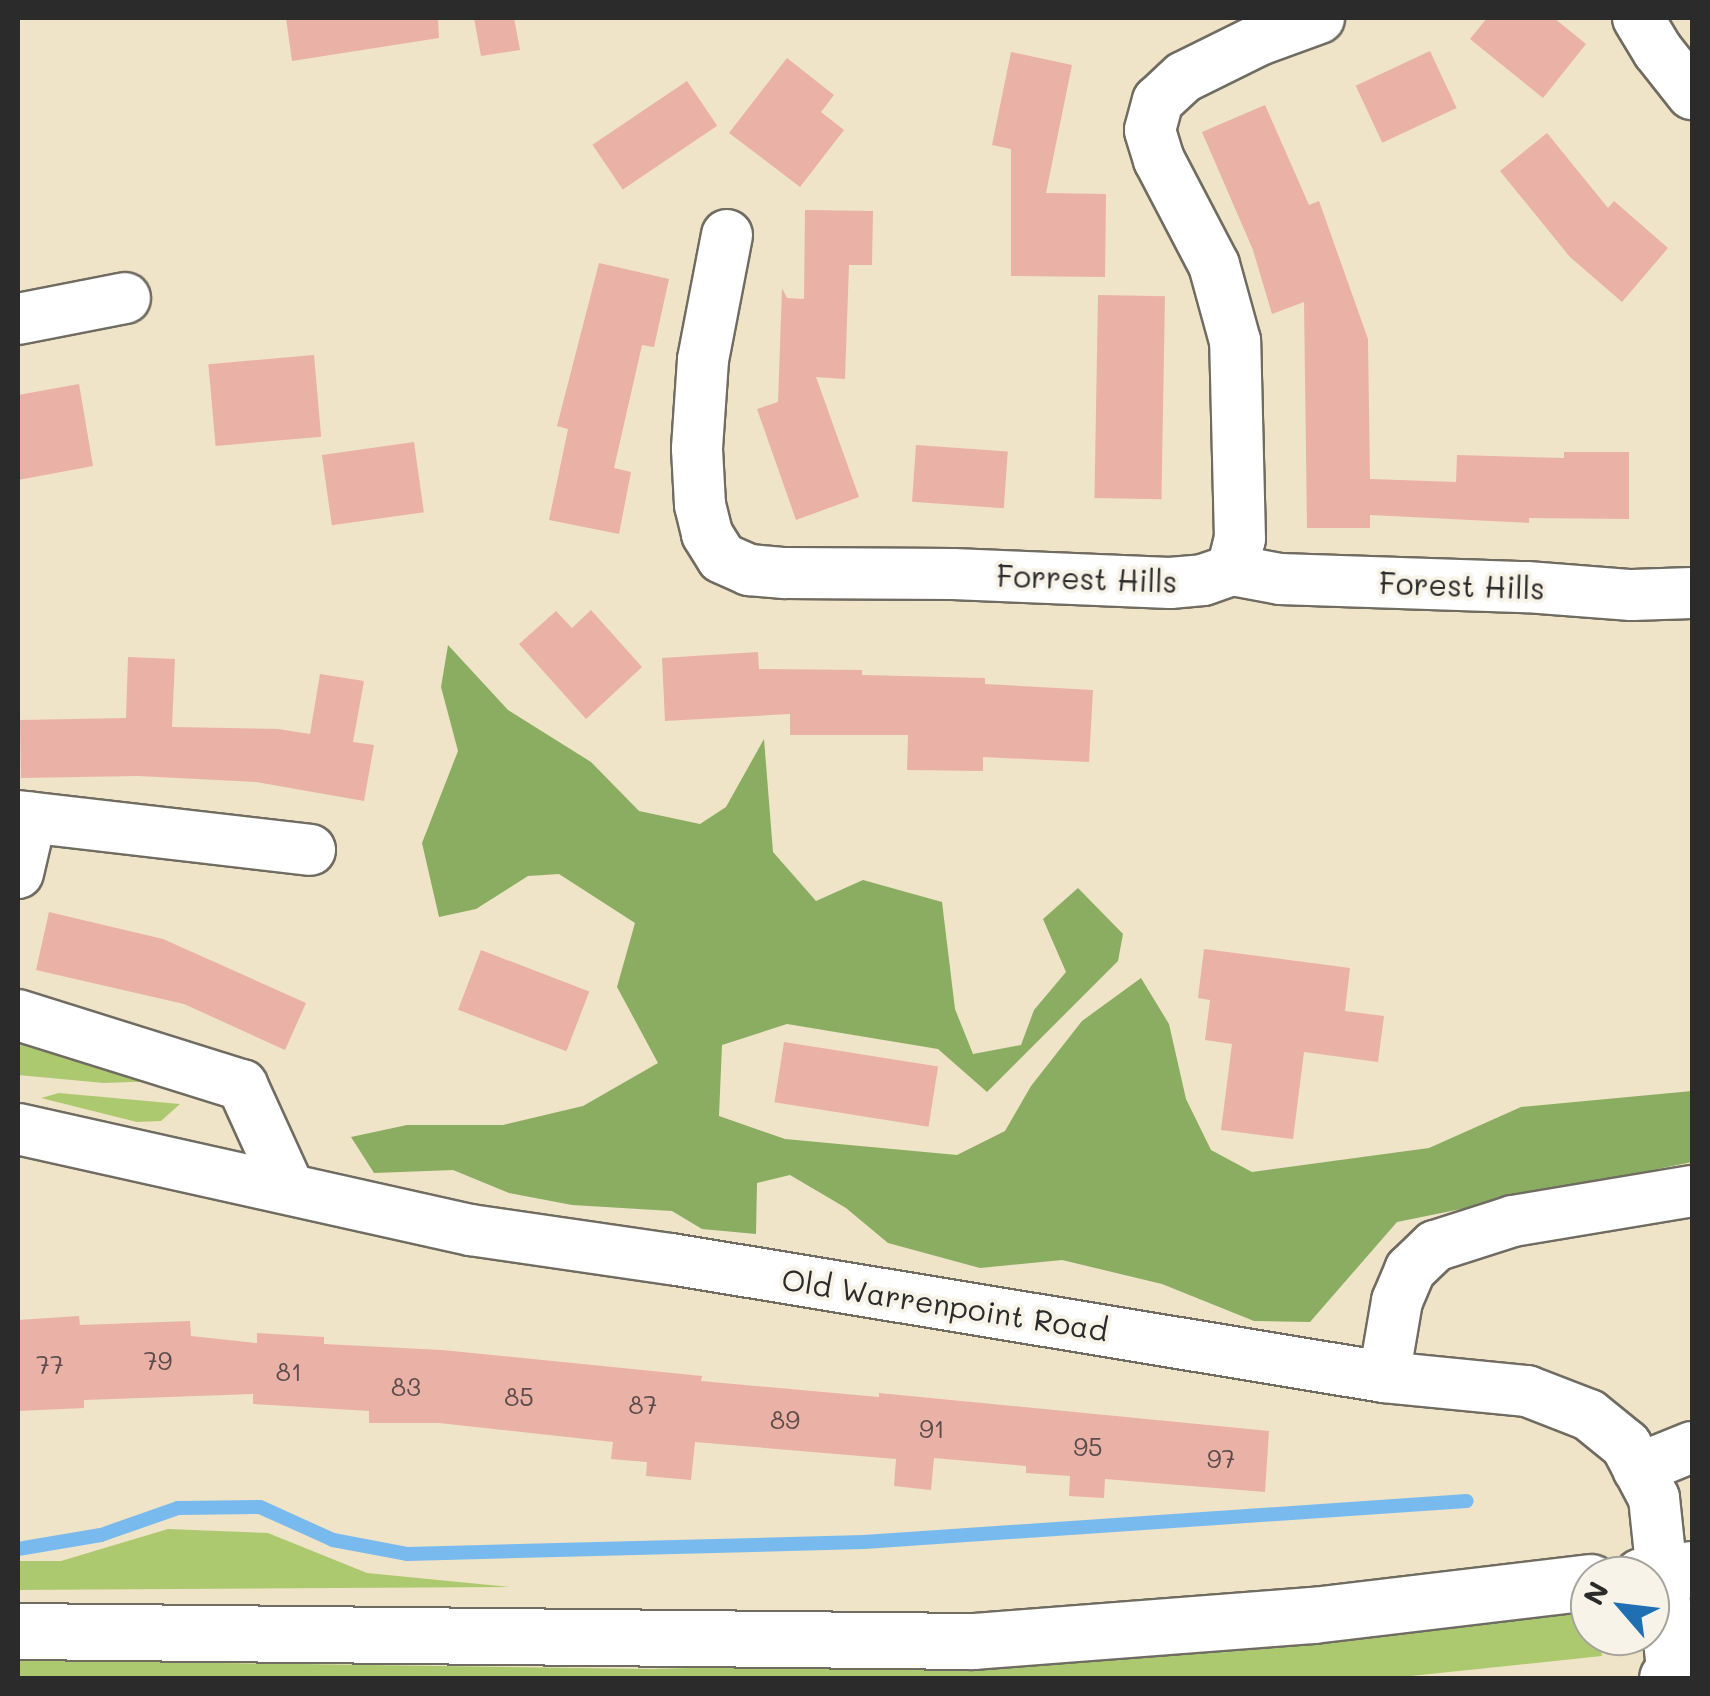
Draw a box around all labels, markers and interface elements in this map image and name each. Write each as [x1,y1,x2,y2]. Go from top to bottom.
street label: Forrest Hills [996,557,1178,599]
street label: Forest Hills [1379,564,1545,606]
street label: Old Warrenpoint Road [779,1260,1111,1348]
house number: 79 [144,1345,172,1375]
house number: 77 [36,1349,64,1379]
house number: 81 [276,1356,302,1386]
house number: 83 [391,1371,421,1401]
house number: 85 [504,1381,534,1411]
house number: 87 [628,1389,658,1419]
house number: 89 [770,1404,800,1434]
house number: 91 [919,1413,945,1443]
house number: 95 [1073,1431,1103,1461]
house number: 97 [1207,1443,1235,1473]
north arrow [1570,1556,1670,1656]
text: N [1574,1575,1616,1611]

